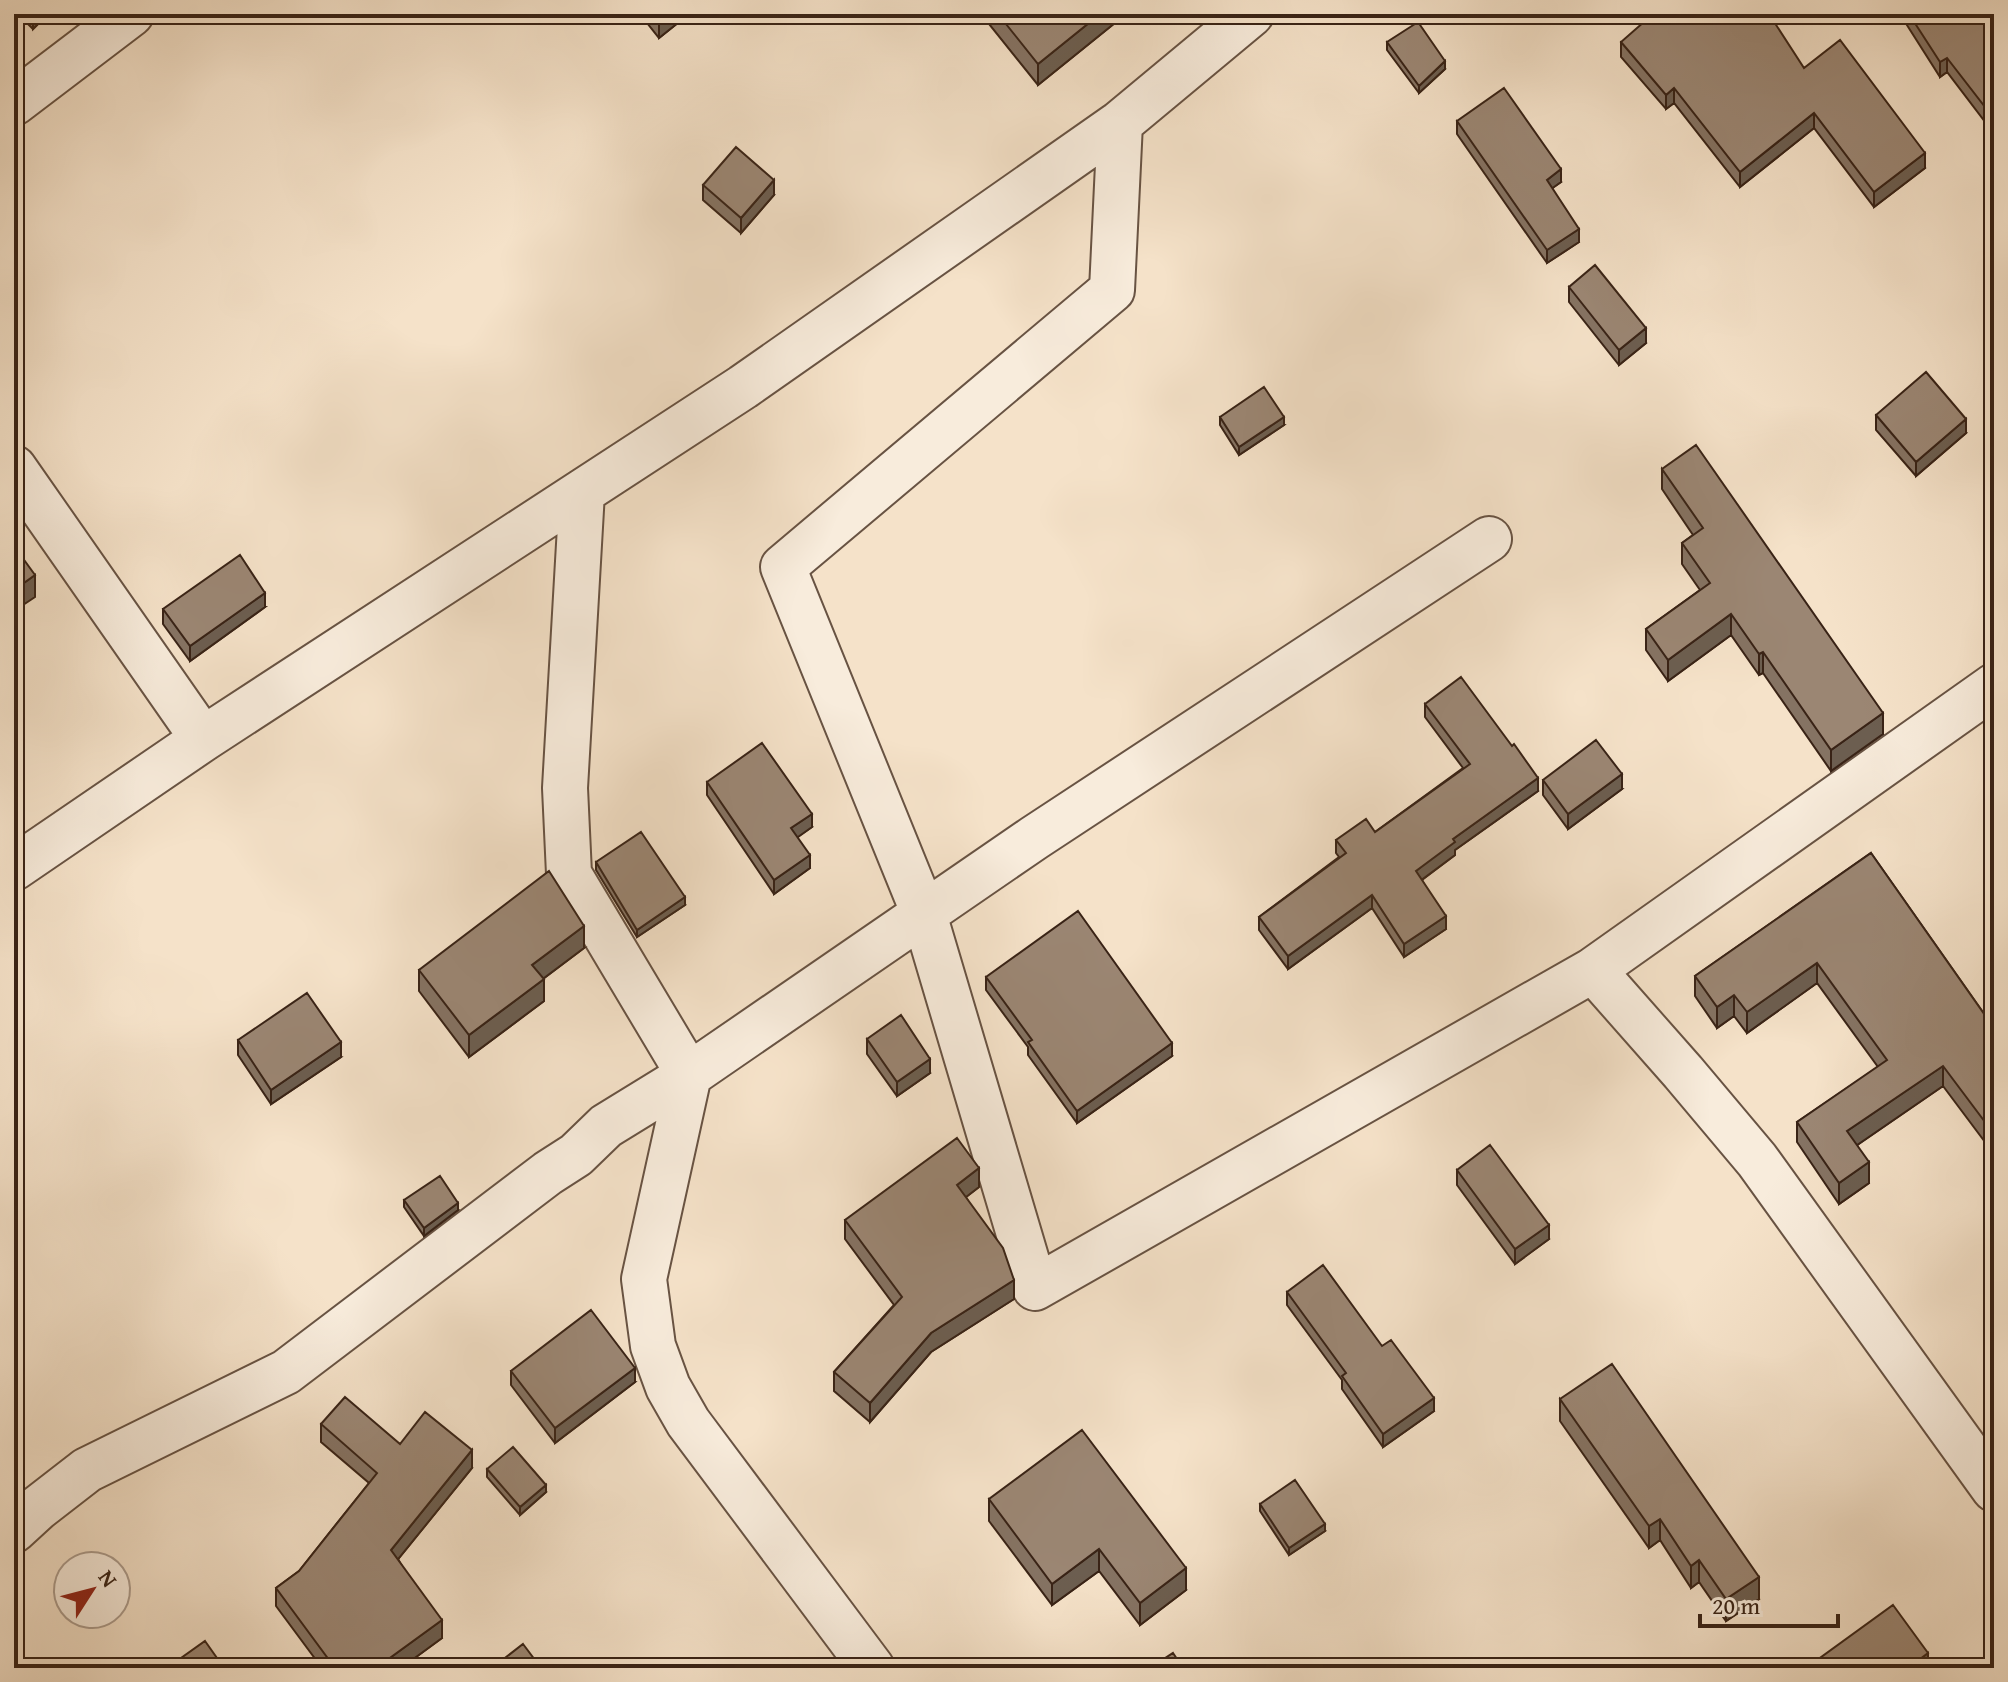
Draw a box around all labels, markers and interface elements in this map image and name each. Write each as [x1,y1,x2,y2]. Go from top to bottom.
north arrow [52,1550,132,1630]
text: N [91,1563,126,1594]
scale bar [1700,1578,1838,1628]
text: 20 m [1712,1588,1760,1623]

